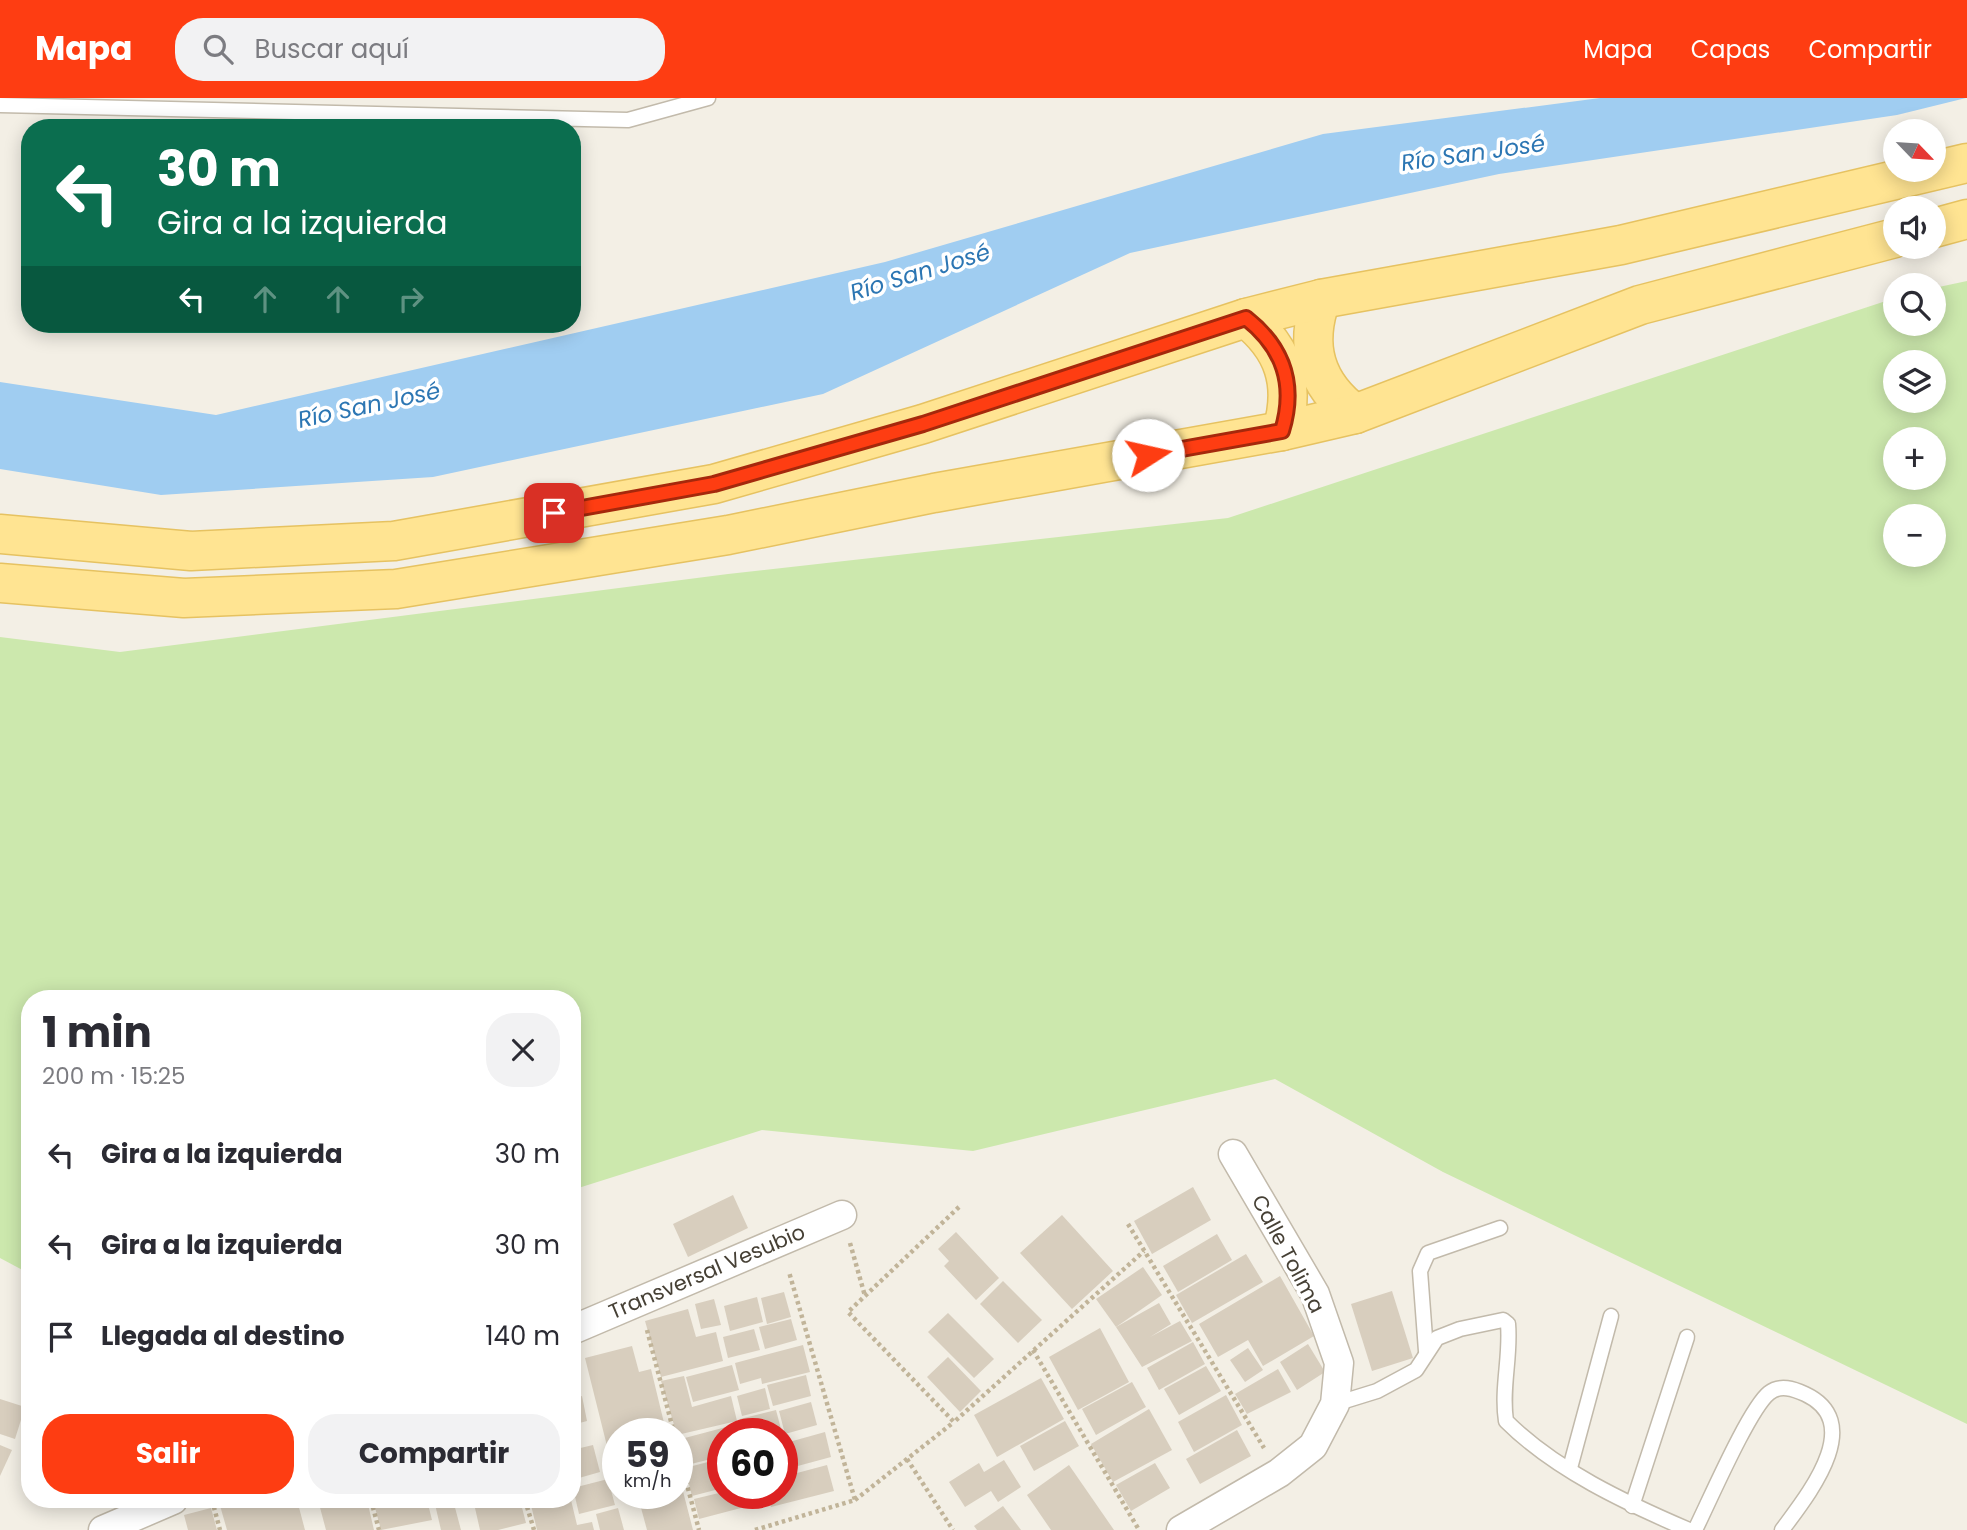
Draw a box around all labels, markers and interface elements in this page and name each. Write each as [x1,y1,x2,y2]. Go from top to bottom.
search box [175,18,665,81]
text: Mapa [35,25,133,72]
icon: search [199,30,237,68]
text: Buscar aquí [255,31,409,67]
text: Mapa [1583,33,1653,66]
text: Capas [1691,33,1770,66]
text: Compartir [1808,33,1932,66]
north arrow [1883,119,1946,182]
map controls [1883,119,1946,567]
water label: Río San José [1399,127,1547,179]
text: 30 m [157,135,281,203]
icon: left [42,147,133,238]
button: sound [1883,196,1946,259]
text: Gira a la izquierda [157,200,448,245]
water label: Río San José [846,236,994,308]
button: search [1883,273,1946,336]
icon: left [173,280,211,318]
icon: ahead [246,280,284,318]
icon: ahead [319,280,357,318]
icon: right [392,280,430,318]
button: layers [1883,350,1946,413]
water label: Río San José [295,374,443,436]
position arrow [1111,418,1185,492]
button: + [1883,427,1946,490]
pin [524,483,584,543]
icon: arrive [535,494,573,532]
button: − [1883,504,1946,567]
text: 1 min [42,1003,152,1062]
button: close [486,1013,560,1087]
text: 200 m · 15:25 [42,1060,185,1092]
icon: left [42,1136,80,1174]
text: Gira a la izquierda [101,1136,343,1172]
text: 30 m [495,1136,560,1172]
street label: Calle Tolima [1245,1189,1332,1318]
street label: Transversal Vesubio [604,1217,809,1326]
icon: left [42,1227,80,1265]
text: Gira a la izquierda [101,1227,343,1263]
text: 30 m [495,1227,560,1263]
icon: arrive [42,1318,80,1356]
text: Llegada al destino [101,1318,345,1354]
text: 140 m [485,1318,560,1354]
button: Salir [42,1414,294,1494]
button: Compartir [308,1414,560,1494]
speed limit sign: 60 [707,1418,798,1509]
text: 59 [625,1430,670,1479]
text: km/h [624,1468,671,1493]

